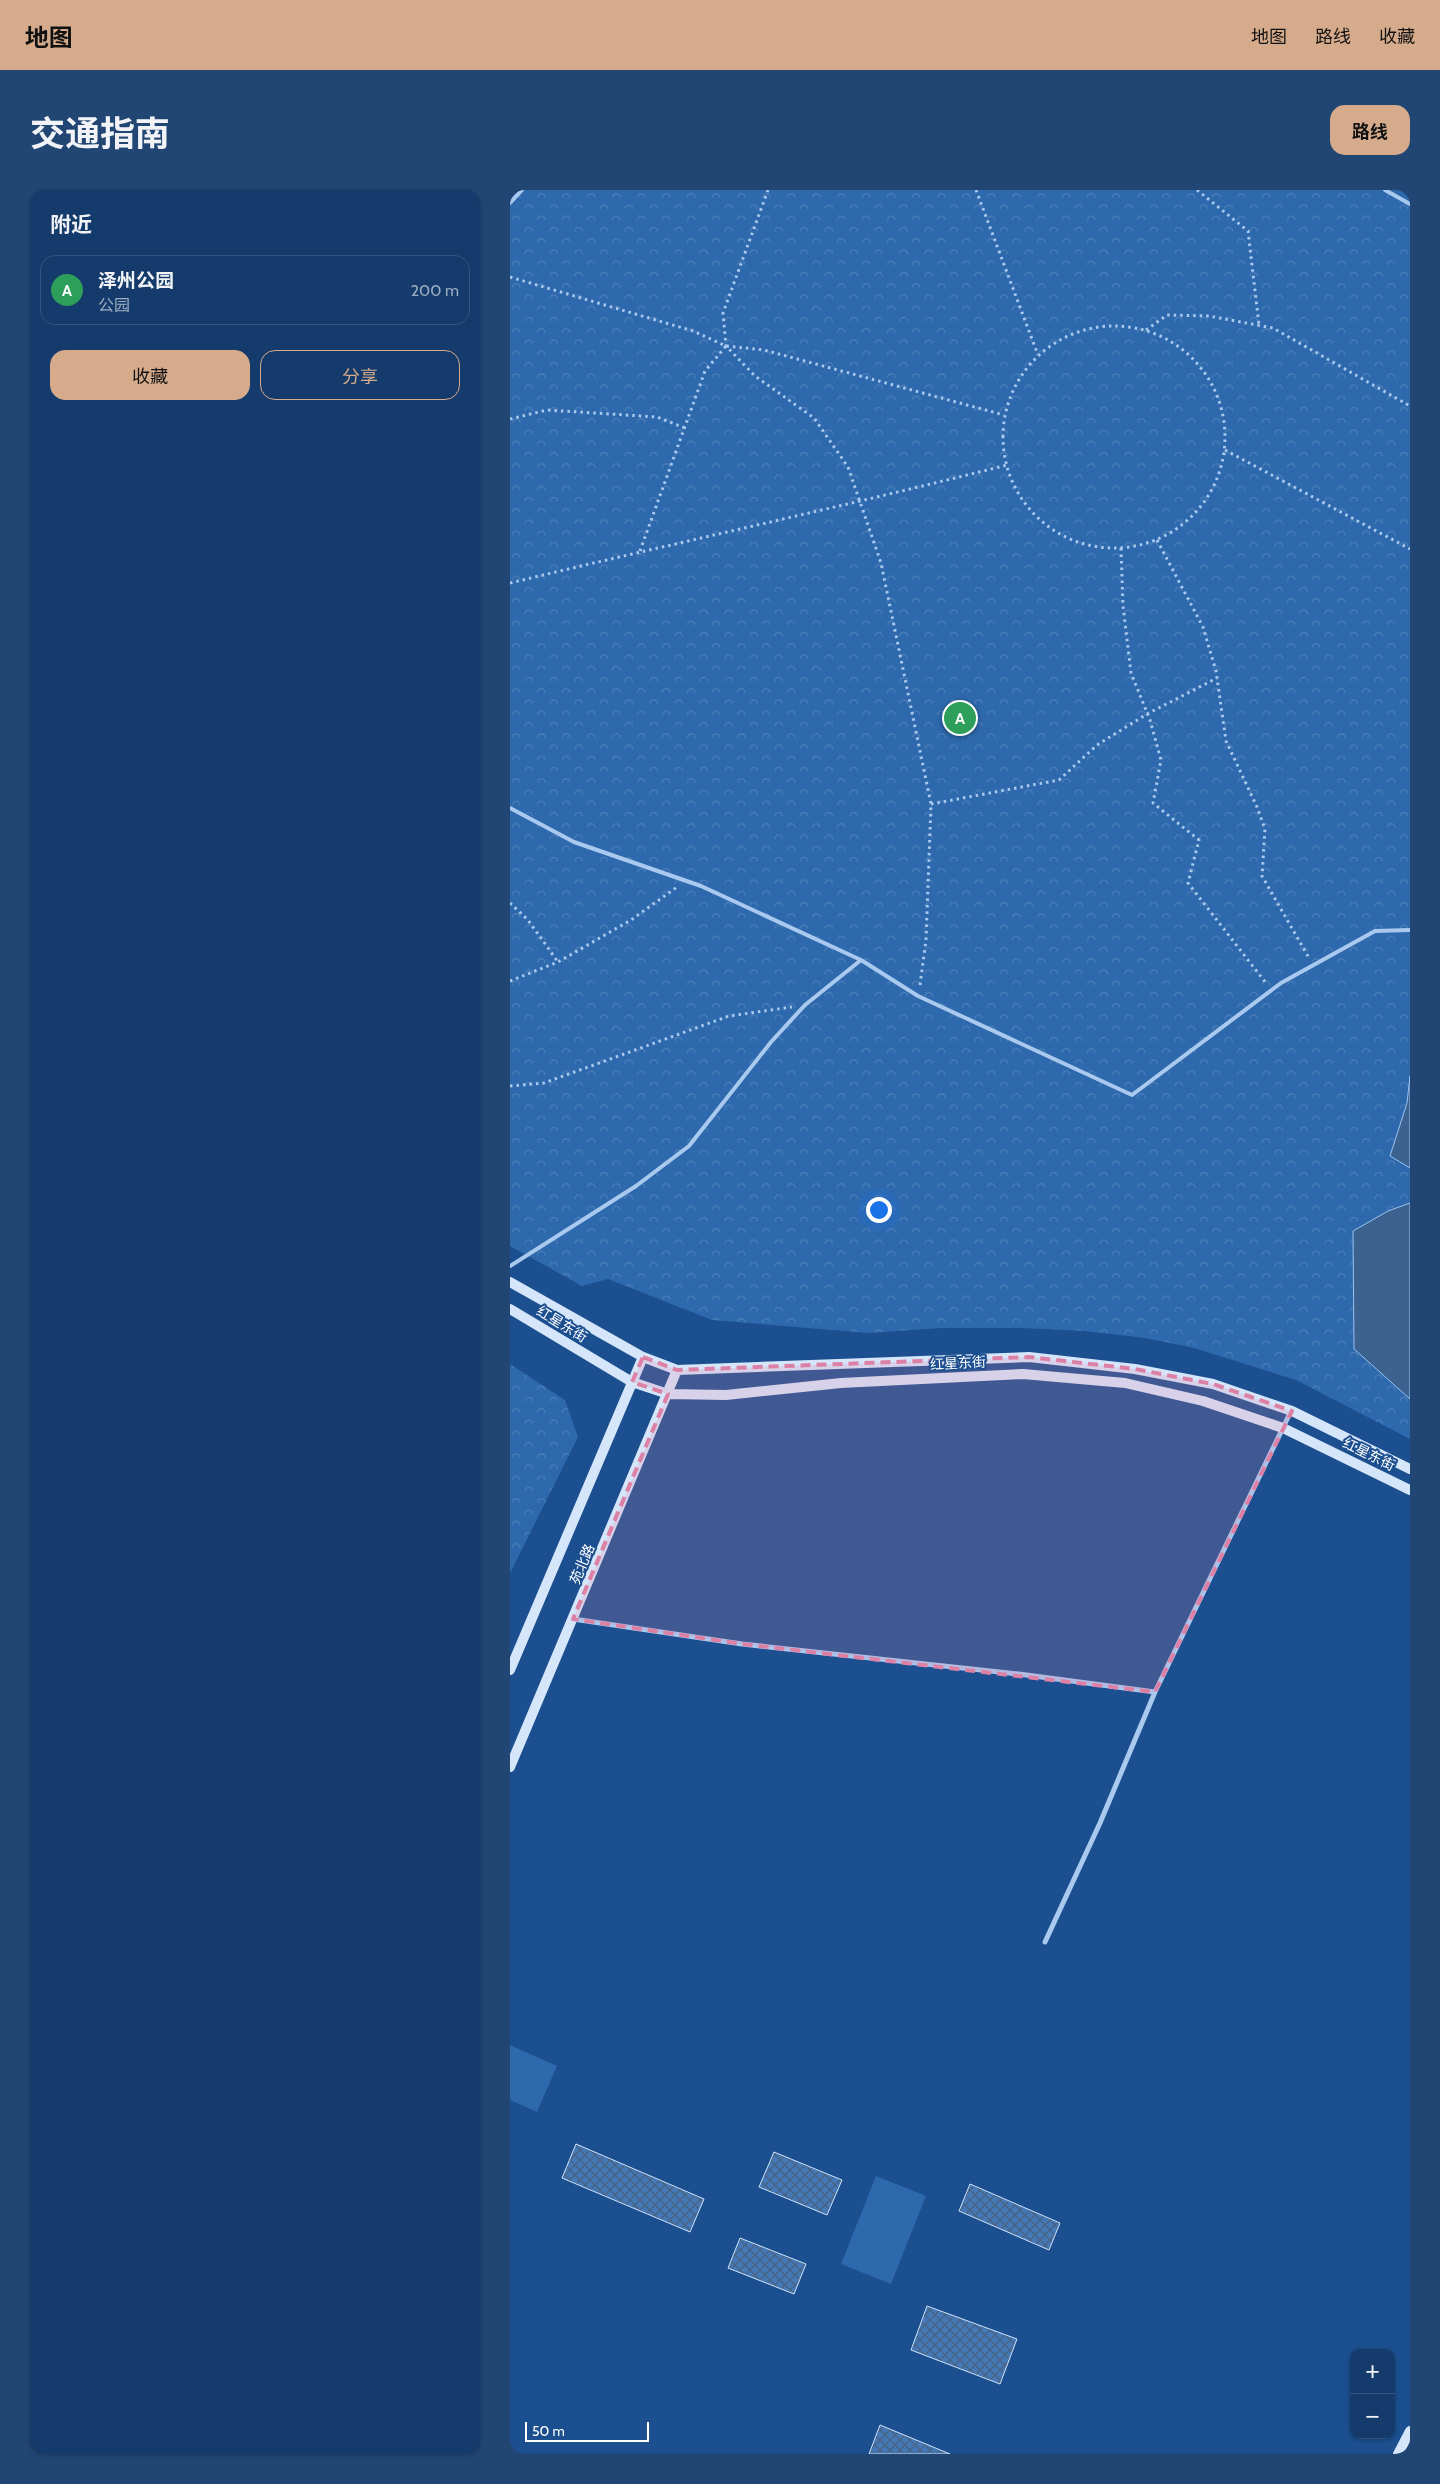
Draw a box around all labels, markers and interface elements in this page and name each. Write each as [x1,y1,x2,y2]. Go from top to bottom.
text: 地图 [25,23,73,52]
text: 地图 [1251,26,1287,48]
text: 路线 [1315,26,1351,48]
text: 收藏 [1379,26,1415,48]
button: 路线 [1330,105,1410,155]
text: 交通指南 [30,112,170,155]
text: 附近 [50,212,92,237]
text: 泽州公园 [98,269,174,292]
text: A [62,281,72,300]
text: 200 m [411,281,459,300]
text: 公园 [98,296,130,315]
button: 收藏 [50,350,250,400]
button: 分享 [260,350,460,400]
pin: A [944,699,976,737]
your location [866,1197,892,1223]
street label: 红星东街 [533,1302,591,1346]
street label: 红星东街 [930,1353,986,1373]
street label: 红星东街 [1340,1434,1398,1474]
street label: 苑北路 [566,1541,598,1587]
map controls [1350,2349,1395,2439]
button: + [1350,2349,1395,2394]
button: − [1350,2394,1395,2439]
scale bar [525,2419,649,2442]
text: 50 m [532,2422,565,2440]

